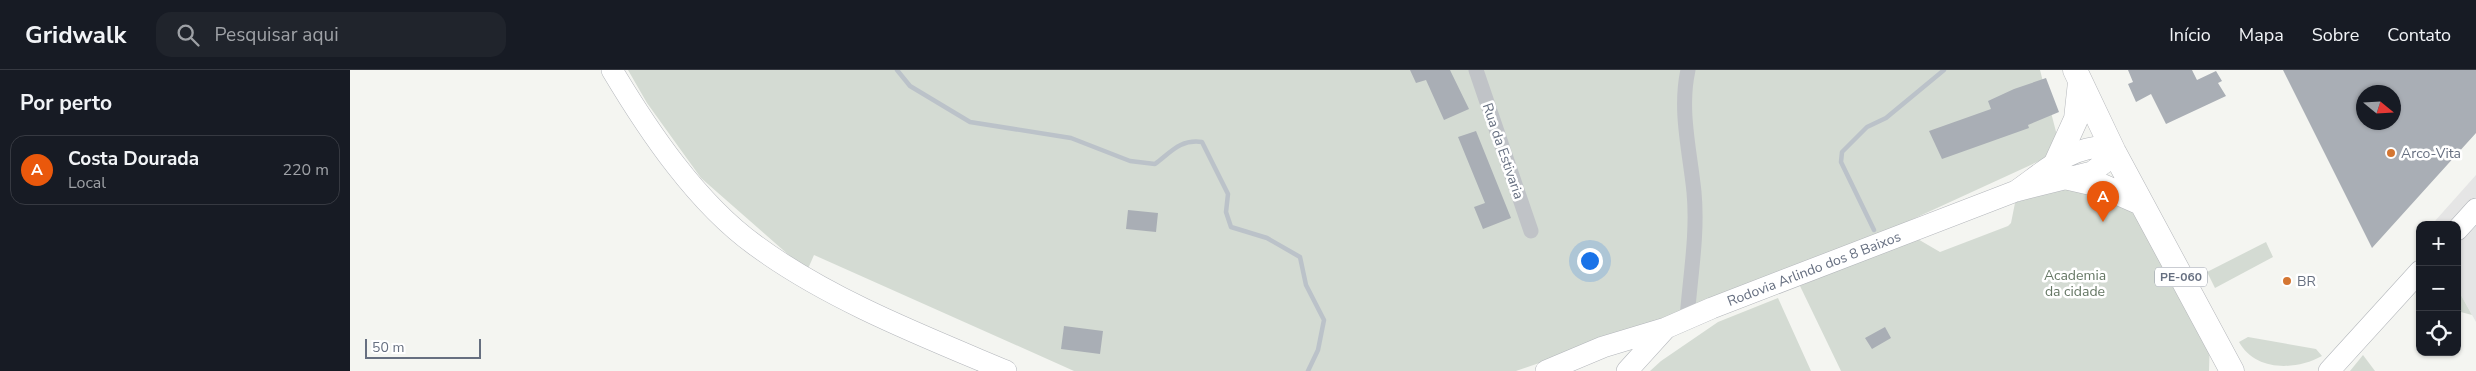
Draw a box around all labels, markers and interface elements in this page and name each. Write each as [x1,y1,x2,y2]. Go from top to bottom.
search box [156,12,506,57]
text: Gridwalk [25,19,126,51]
icon: search [174,21,202,49]
text: Pesquisar aqui [214,22,339,48]
text: Início [2169,23,2211,47]
text: Mapa [2239,23,2284,47]
text: Sobre [2312,23,2359,47]
text: Contato [2387,23,2451,47]
north arrow [2356,85,2401,130]
text: Por perto [20,89,112,117]
street label: Rua da Estivaria [1478,100,1528,202]
place label: Arco-Vita [2401,144,2461,163]
text: Costa Dourada [68,146,199,172]
marker: Arco-Vita [2385,147,2397,159]
text: A [31,159,43,181]
text: 220 m [282,159,329,181]
text: Local [68,172,106,194]
pin: A [2087,181,2119,222]
map controls [2416,221,2461,356]
button: + [2416,221,2461,266]
street label: Rodovia Arlindo dos 8 Baixos [1724,227,1904,311]
your location [1577,248,1603,274]
park label: Academia da cidade [2044,266,2106,301]
button: − [2416,266,2461,311]
road number: PE-060 [2155,268,2207,286]
place label: BR [2297,272,2316,291]
marker: BR [2281,275,2293,287]
button: locate [2416,311,2461,356]
scale bar [365,336,481,359]
text: 50 m [372,338,404,357]

